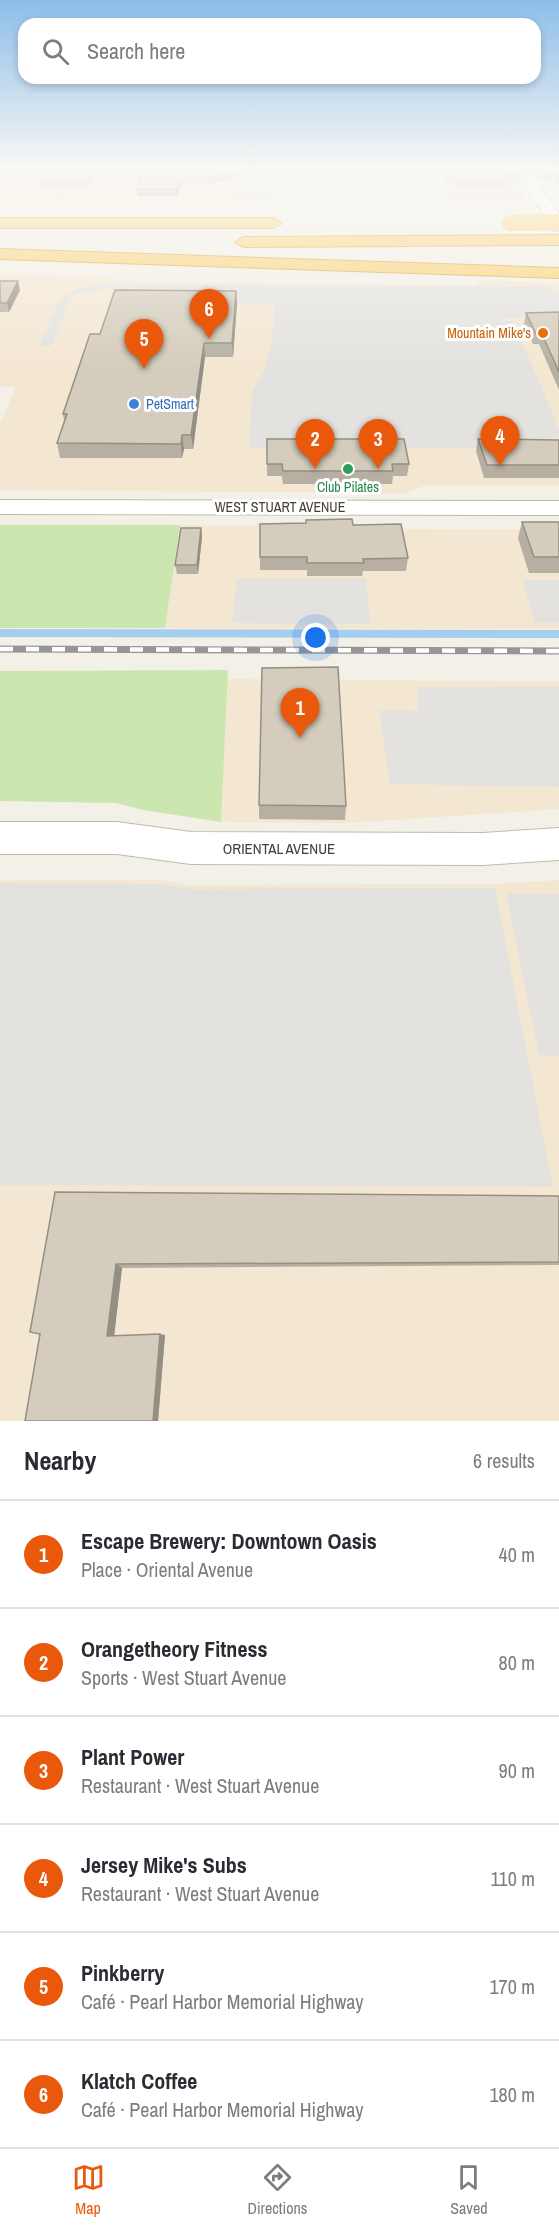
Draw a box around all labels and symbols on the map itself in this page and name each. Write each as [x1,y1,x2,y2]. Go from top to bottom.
pin: 6 [190,290,228,339]
pin: 5 [124,320,164,369]
place label: Mountain Mike's [447,324,531,342]
marker: Mountain Mike's [536,326,550,340]
place label: PetSmart [146,395,194,413]
marker: PetSmart [127,397,141,411]
pin: 4 [480,416,520,466]
pin: 2 [296,420,334,469]
pin: 3 [358,420,398,469]
marker: Club Pilates [341,462,355,476]
place label: Club Pilates [317,478,379,496]
street label: WEST STUART AVENUE [215,498,345,516]
your location [301,623,330,652]
pin: 1 [280,688,320,738]
street label: ORIENTAL AVENUE [223,838,335,859]

